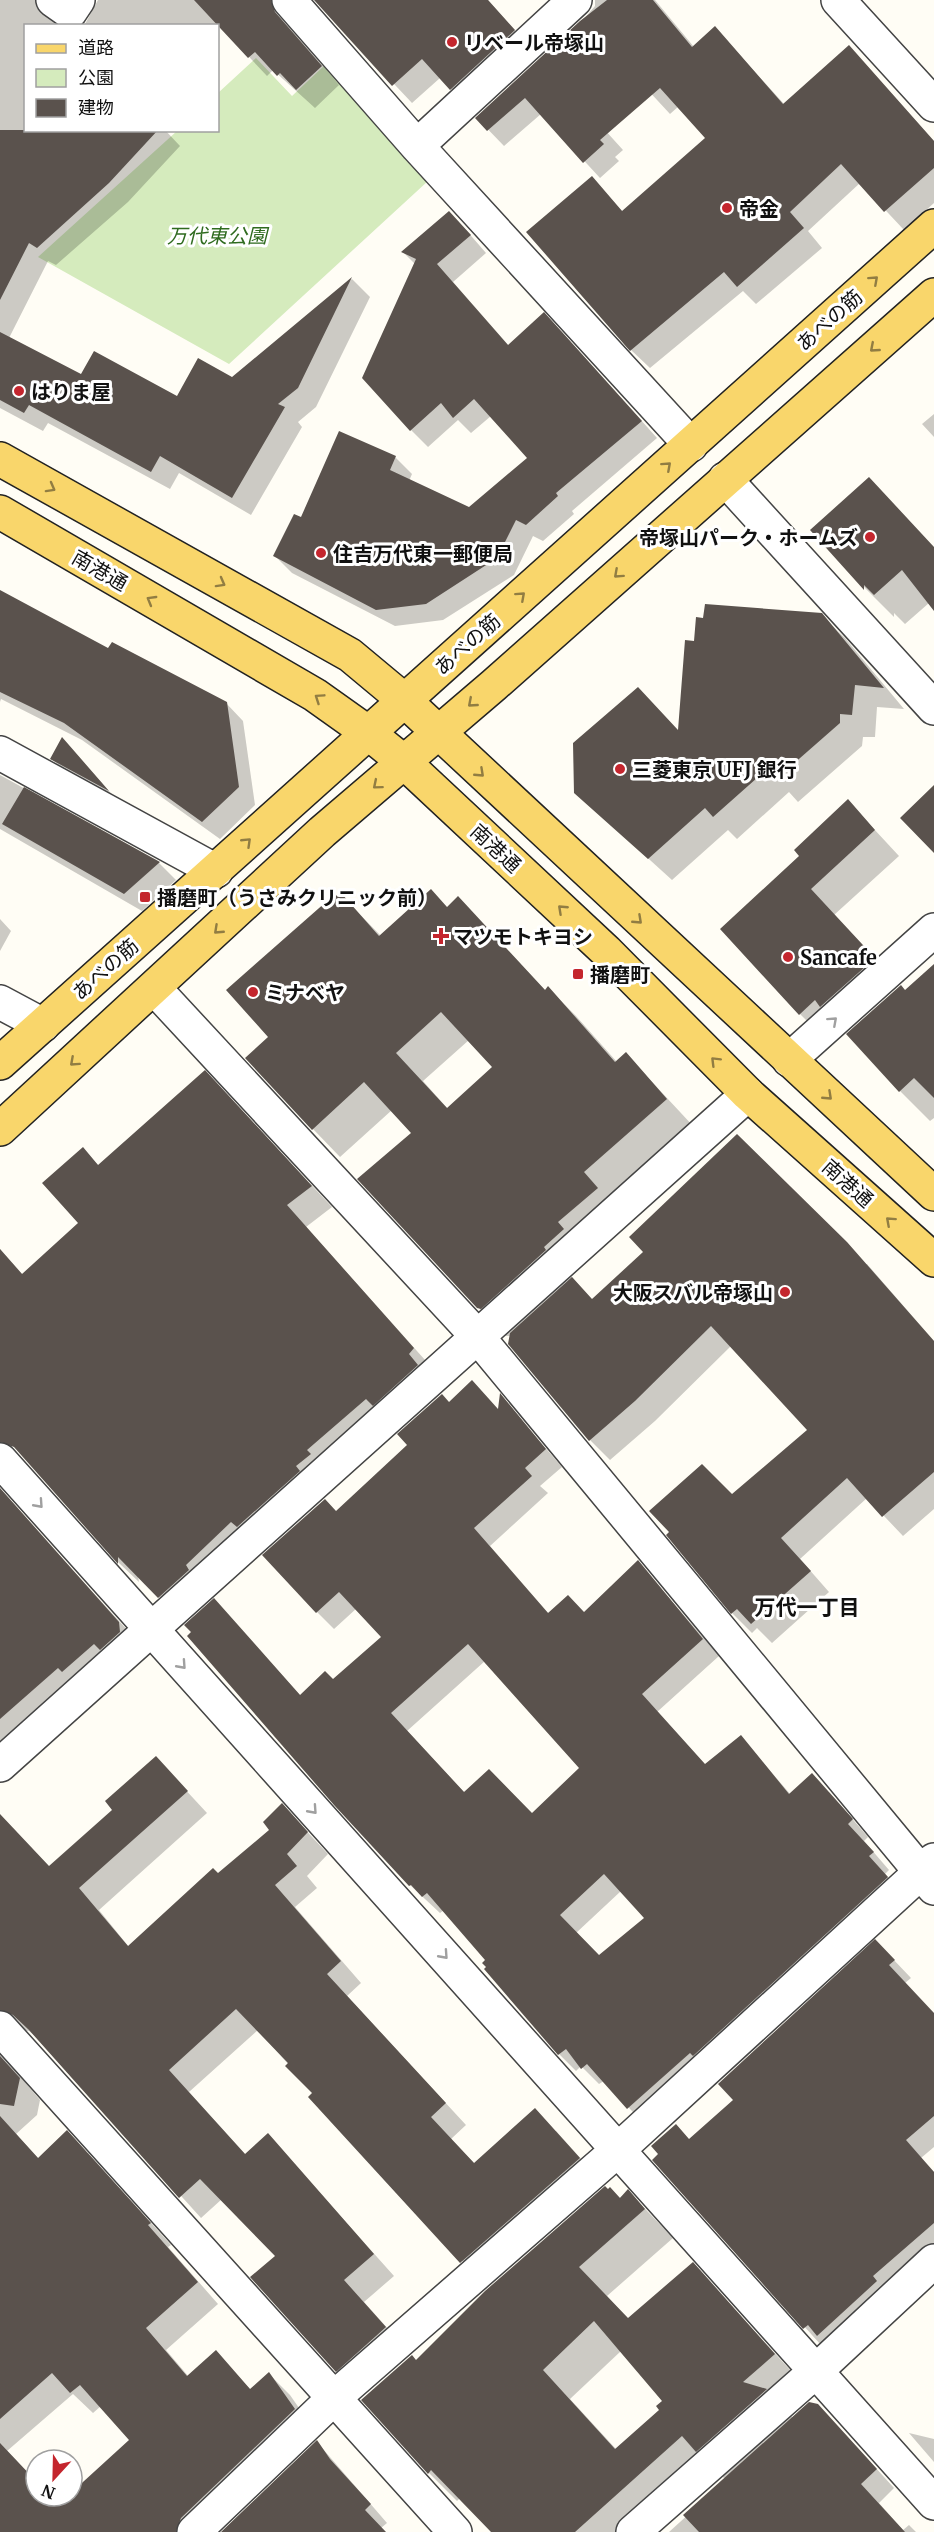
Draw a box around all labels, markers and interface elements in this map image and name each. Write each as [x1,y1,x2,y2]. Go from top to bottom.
legend [24,24,219,132]
place label: リベール帝塚山 [464,30,604,55]
marker: リベール帝塚山 [445,35,459,49]
text: 道路 [78,36,114,59]
text: 公園 [78,66,114,89]
text: 建物 [78,96,114,119]
place label: 帝金 [739,196,779,221]
marker: 帝金 [720,201,734,215]
park label: 万代東公園 [167,223,270,248]
one-way arrow [867,276,878,287]
street label: あべの筋 [791,284,867,356]
one-way arrow [871,341,881,352]
place label: はりま屋 [31,379,111,404]
marker: はりま屋 [12,384,26,398]
one-way arrow [660,462,671,473]
one-way arrow [45,481,55,492]
place label: 帝塚山パーク・ホームズ [639,525,858,550]
marker: 帝塚山パーク・ホームズ [863,530,877,544]
place label: 住吉万代東一郵便局 [333,541,513,566]
street label: 南港通 [68,544,132,596]
marker: 住吉万代東一郵便局 [314,546,328,560]
one-way arrow [614,567,625,578]
one-way arrow [215,576,225,587]
one-way arrow [514,592,525,603]
one-way arrow [147,595,157,607]
street label: あべの筋 [429,608,505,680]
one-way arrow [315,694,326,705]
one-way arrow [468,696,479,707]
place label: 三菱東京 UFJ 銀行 [632,757,797,782]
marker: 三菱東京 UFJ 銀行 [613,762,627,776]
one-way arrow [474,766,484,777]
one-way arrow [373,778,384,789]
street label: 南港通 [466,818,526,878]
one-way arrow [240,838,250,849]
place label: 播磨町（うさみクリニック前） [157,885,437,910]
marker: 播磨町（うさみクリニック前） [138,890,152,904]
one-way arrow [558,906,569,917]
one-way arrow [632,913,642,924]
one-way arrow [214,923,224,934]
place label: マツモトキヨシ [453,924,593,949]
marker: マツモトキヨシ [434,929,448,943]
street label: あべの筋 [67,933,143,1005]
place label: Sancafe [800,945,877,970]
marker: Sancafe [781,950,795,964]
place label: 播磨町 [590,962,650,987]
marker: 播磨町 [571,967,585,981]
place label: ミナベヤ [265,980,345,1005]
marker: ミナベヤ [246,985,260,999]
one-way arrow [826,1017,836,1028]
one-way arrow [70,1055,81,1066]
one-way arrow [712,1058,723,1069]
one-way arrow [821,1089,831,1100]
street label: 南港通 [817,1154,879,1212]
one-way arrow [886,1217,897,1228]
place label: 大阪スバル帝塚山 [613,1280,773,1305]
marker: 大阪スバル帝塚山 [778,1285,792,1299]
one-way arrow [32,1497,43,1507]
district label: 万代一丁目 [755,1594,860,1621]
one-way arrow [175,1658,186,1669]
one-way arrow [306,1803,317,1814]
one-way arrow [437,1948,448,1958]
north arrow [24,2448,84,2508]
text: N [38,2480,58,2504]

